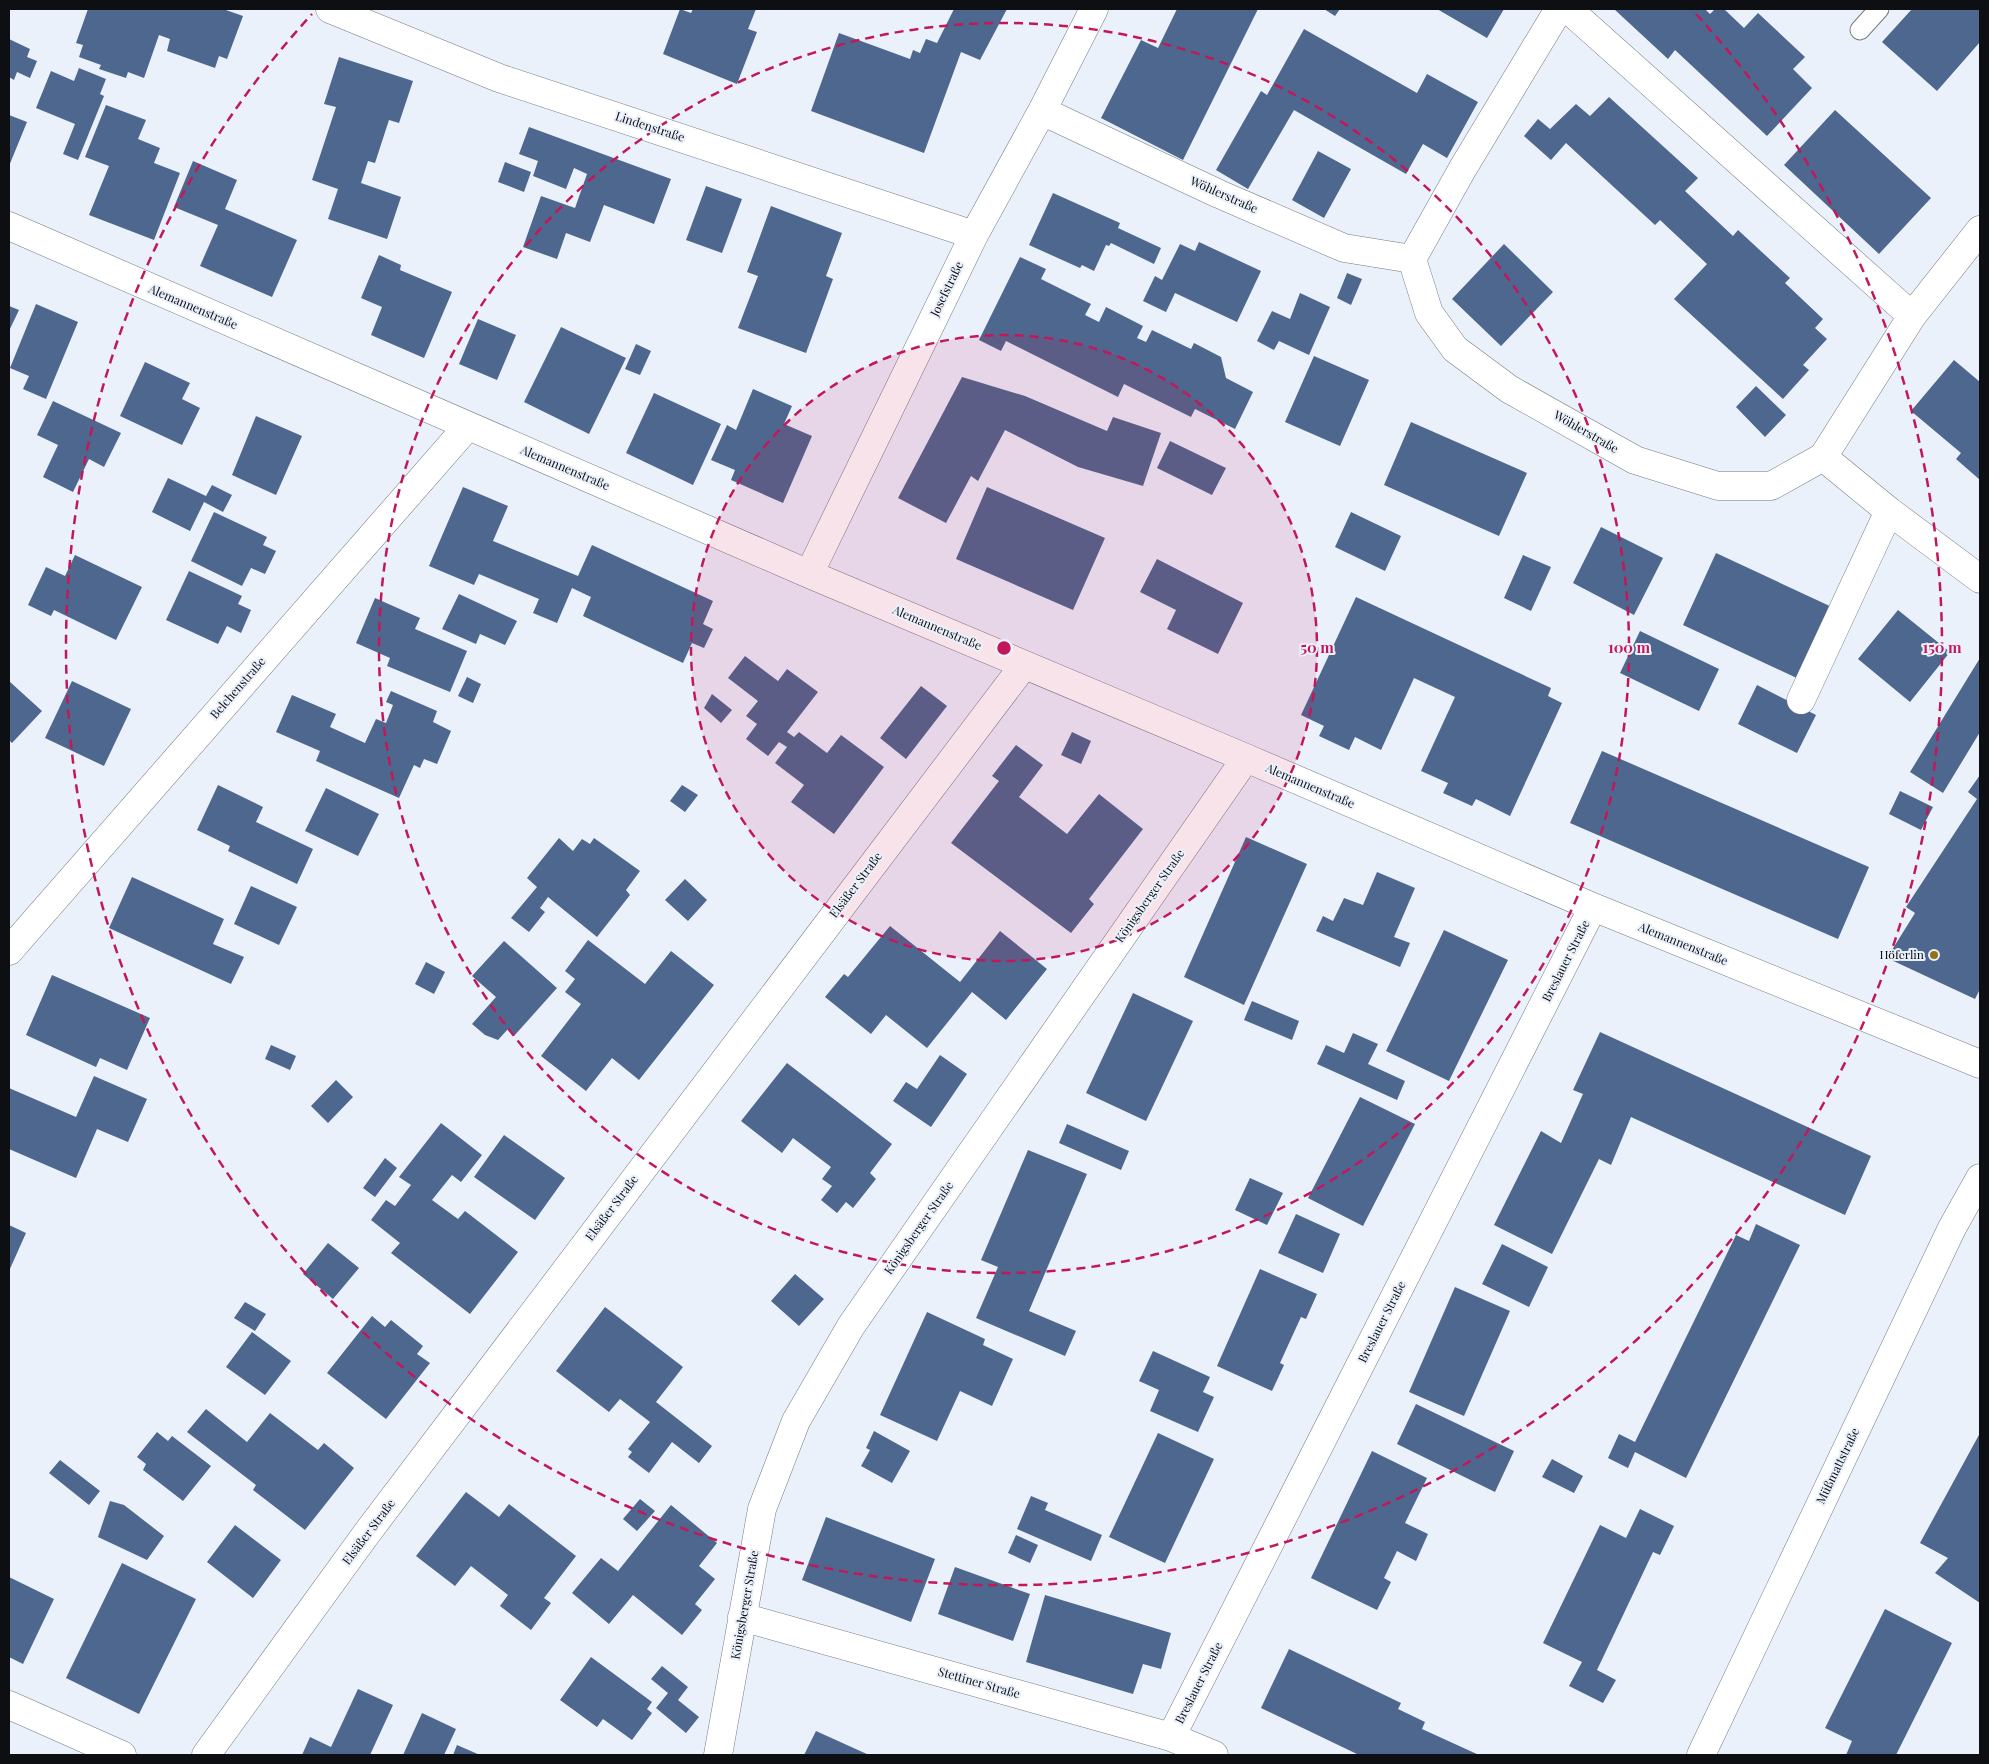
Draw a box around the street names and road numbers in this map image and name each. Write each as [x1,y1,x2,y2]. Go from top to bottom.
street label: Lindenstraße [614,107,687,145]
street label: Wöhlerstraße [1187,172,1261,216]
street label: Josefstraße [925,258,966,320]
street label: Alemannenstraße [146,280,240,332]
street label: Wöhlerstraße [1550,406,1622,456]
street label: Alemannenstraße [518,441,612,493]
street label: Alemannenstraße [890,601,984,653]
street label: Belchenstraße [206,653,269,722]
street label: Alemannenstraße [1263,759,1357,811]
street label: Königsberger Straße [1111,846,1187,945]
street label: Elsäßer Straße [825,848,885,921]
street label: Breslauer Straße [1538,917,1593,1004]
street label: Alemannenstraße [1635,917,1730,968]
street label: Elsäßer Straße [581,1171,641,1244]
street label: Königsberger Straße [880,1178,956,1277]
street label: Breslauer Straße [1354,1278,1409,1365]
street label: Müßmattstraße [1812,1425,1862,1506]
street label: Elsäßer Straße [338,1495,398,1568]
street label: Königsberger Straße [727,1549,761,1661]
street label: Breslauer Straße [1171,1639,1226,1726]
street label: Stettiner Straße [936,1663,1022,1701]

